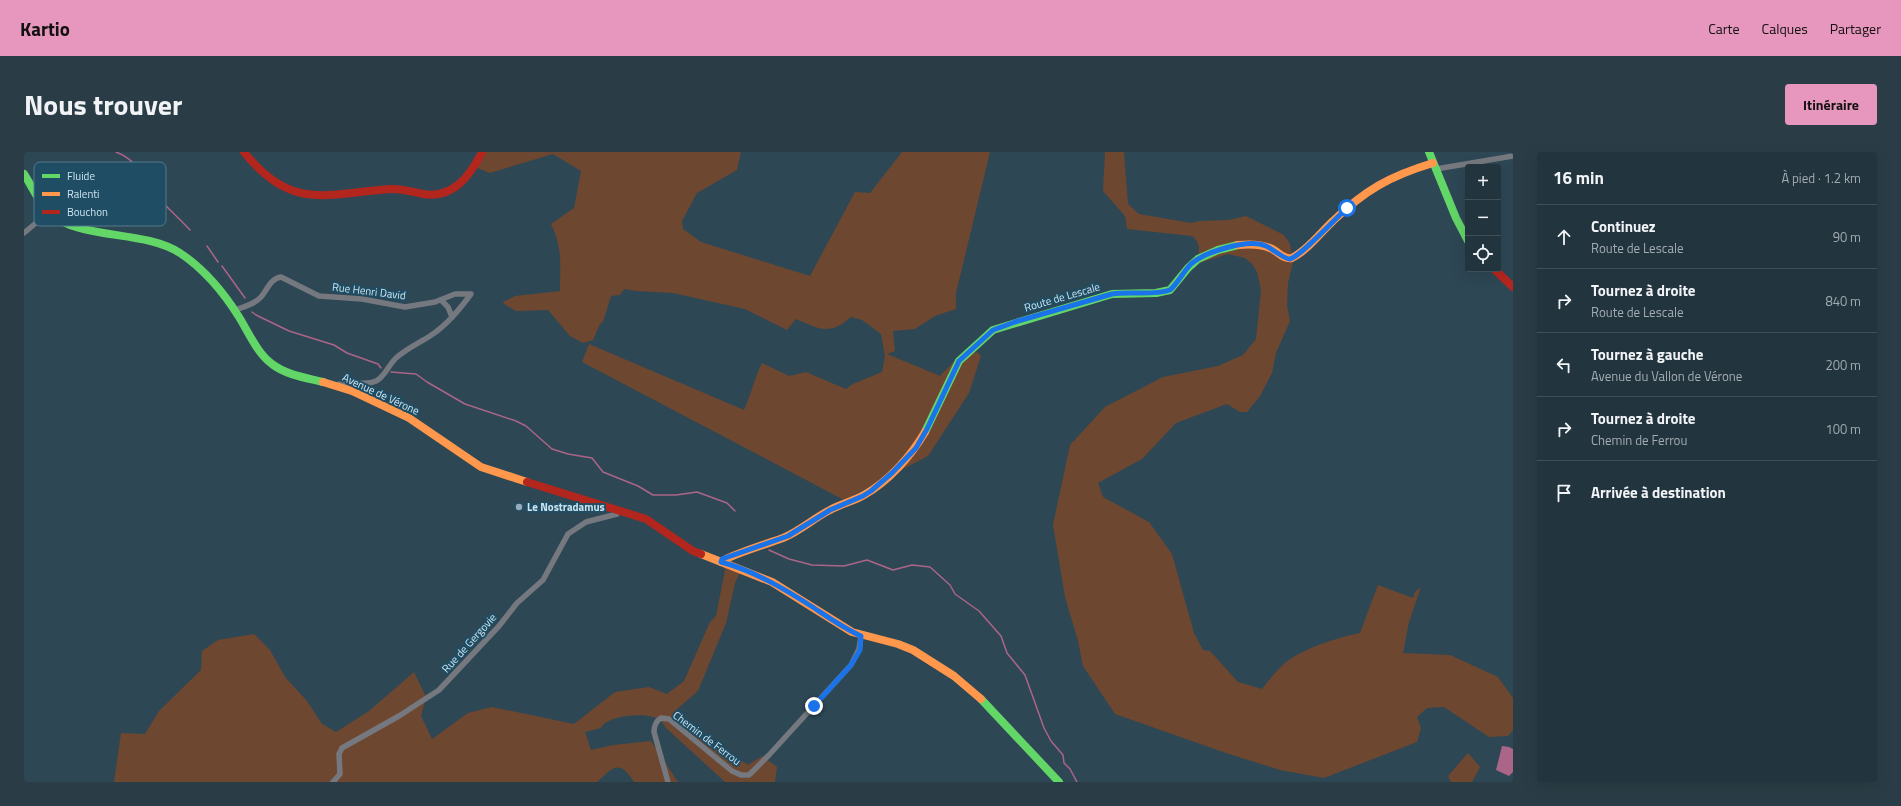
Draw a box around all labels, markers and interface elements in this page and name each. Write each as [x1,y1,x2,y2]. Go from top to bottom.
text: Kartio [20,14,70,43]
text: Carte [1708,18,1740,39]
text: Calques [1762,18,1808,39]
text: Partager [1830,18,1881,39]
text: Nous trouver [24,83,182,126]
button: Itinéraire [1785,84,1877,125]
legend [34,162,166,226]
map controls [1465,164,1501,272]
button: + [1465,164,1501,200]
text: 16 min [1553,165,1604,191]
text: Fluide [67,168,95,184]
text: À pied · 1.2 km [1781,168,1861,188]
text: Ralenti [67,186,100,202]
route start [1338,199,1356,217]
button: − [1465,200,1501,236]
text: Bouchon [67,204,108,220]
text: Continuez [1591,215,1656,238]
icon: ahead [1553,226,1575,248]
text: 90 m [1833,227,1861,247]
button: locate [1465,236,1501,272]
text: Route de Lescale [1591,238,1683,258]
street label: Route de Lescale [1022,278,1102,315]
street label: Rue Henri David [331,279,407,303]
text: Tournez à droite [1591,279,1696,302]
icon: right [1553,290,1575,312]
text: 840 m [1825,291,1861,311]
text: Route de Lescale [1591,302,1683,322]
text: Tournez à gauche [1591,343,1703,366]
icon: left [1553,354,1575,376]
text: 200 m [1825,355,1861,375]
text: Avenue du Vallon de Vérone [1591,366,1742,386]
street label: Avenue de Vérone [340,369,422,419]
text: Tournez à droite [1591,407,1696,430]
icon: right [1553,418,1575,440]
text: 100 m [1825,419,1861,439]
text: Chemin de Ferrou [1591,430,1687,450]
text: Arrivée à destination [1591,481,1726,504]
icon: arrive [1553,482,1575,504]
place label: Le Nostradamus [527,499,605,515]
marker: Le Nostradamus [514,502,524,512]
street label: Rue de Gergovie [438,609,500,676]
route end [805,697,823,715]
street label: Chemin de Ferrou [670,707,744,769]

